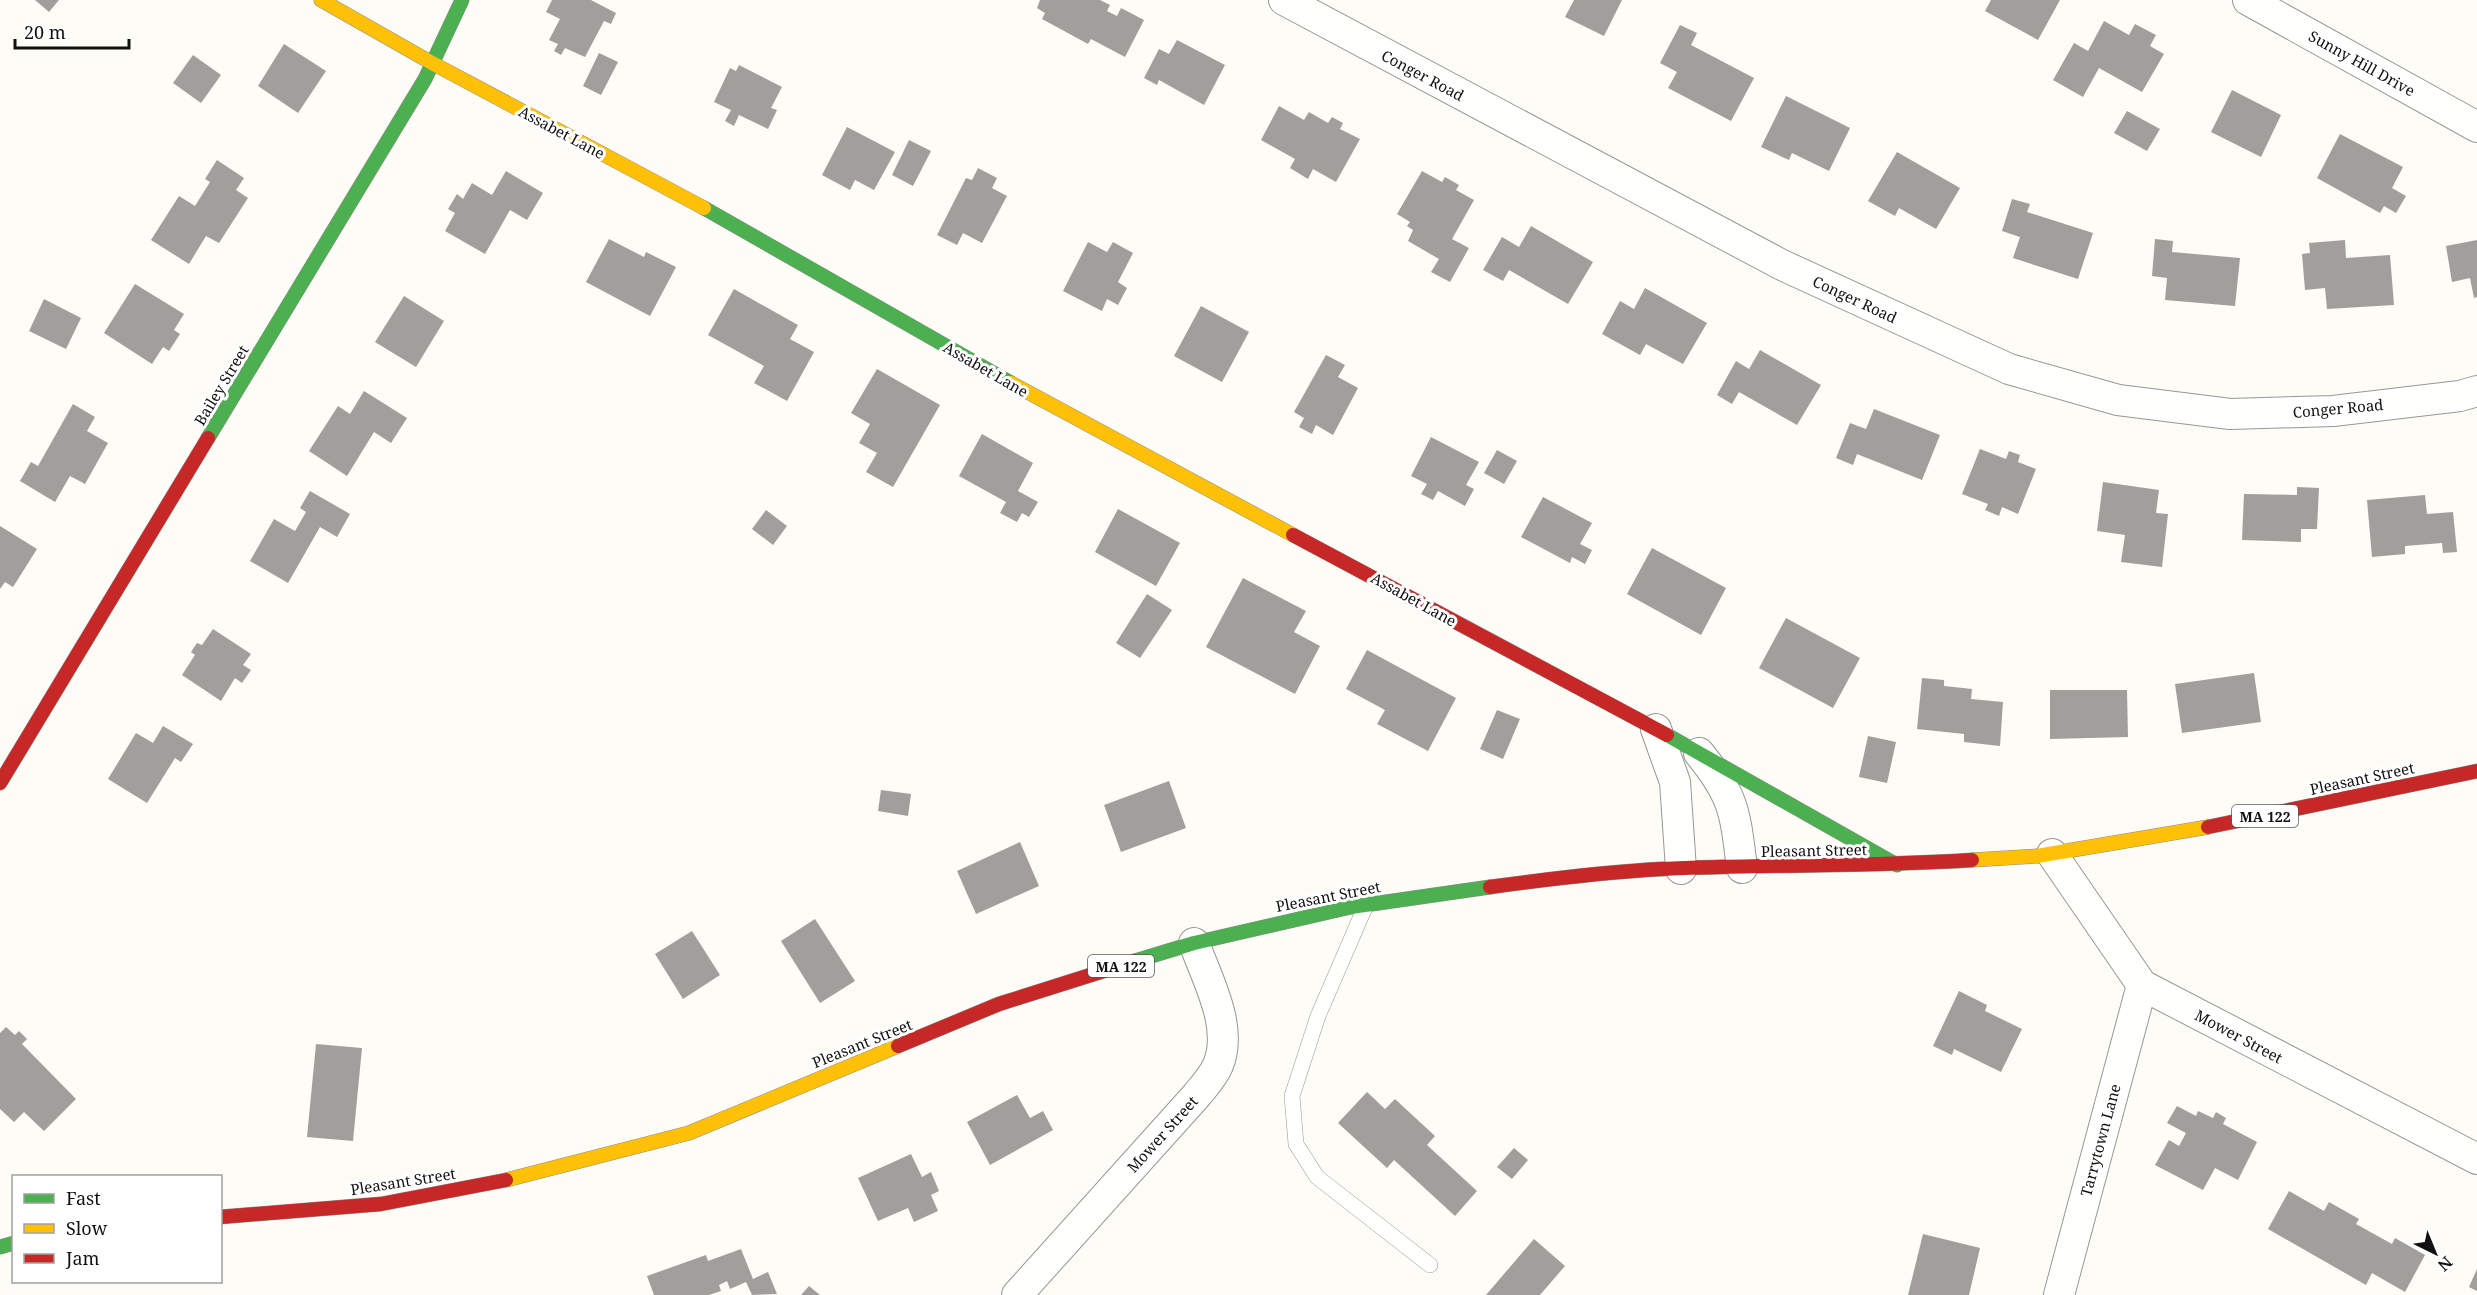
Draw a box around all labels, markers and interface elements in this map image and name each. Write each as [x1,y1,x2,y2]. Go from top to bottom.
scale bar [15,12,129,50]
text: 20 m [24,20,66,44]
street label: Sunny Hill Drive [2305,26,2419,100]
street label: Conger Road [1378,45,1468,105]
street label: Assabet Lane [516,101,608,163]
street label: Conger Road [1810,271,1900,327]
street label: Assabet Lane [940,337,1032,401]
street label: Bailey Street [189,341,253,429]
street label: Conger Road [2292,394,2384,422]
street label: Assabet Lane [1368,567,1460,631]
street label: Pleasant Street [2308,757,2416,799]
road number: MA 122 [2232,805,2298,827]
street label: Pleasant Street [1761,839,1867,861]
street label: Pleasant Street [1274,876,1382,916]
road number: MA 122 [1088,955,1154,977]
street label: Mower Street [2192,1005,2286,1067]
street label: Pleasant Street [809,1014,915,1072]
street label: Tarrytown Lane [2075,1082,2125,1198]
street label: Mower Street [1122,1091,1202,1177]
street label: Pleasant Street [349,1163,457,1199]
legend [12,1175,222,1283]
text: Fast [66,1186,101,1210]
text: Slow [66,1216,108,1240]
north arrow [2405,1223,2465,1283]
text: Jam [65,1246,100,1270]
text: N [2433,1252,2457,1277]

